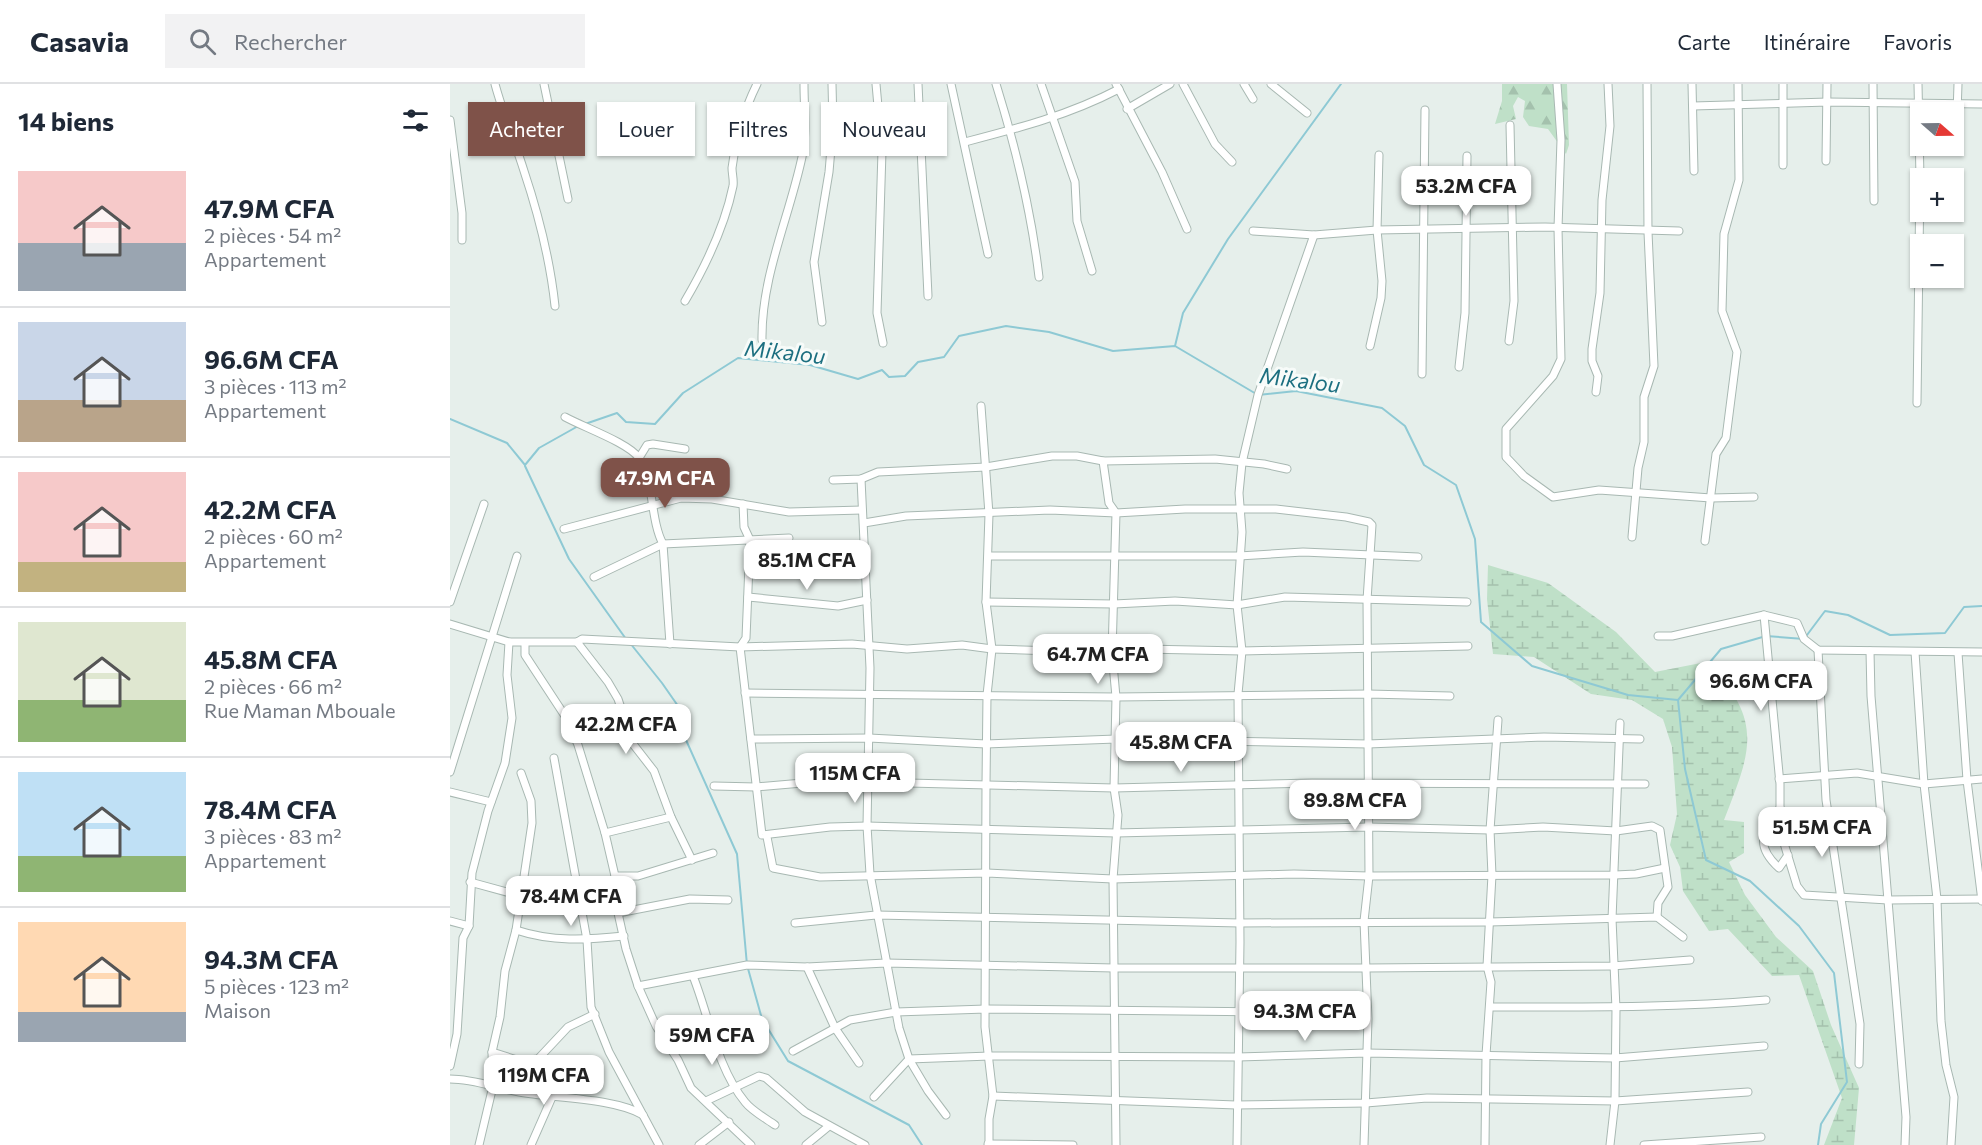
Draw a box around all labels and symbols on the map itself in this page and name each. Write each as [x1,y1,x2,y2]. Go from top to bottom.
north arrow [1910,102,1964,156]
pin: 53.2M CFA [1397,166,1535,217]
water label: Mikalou [743,334,827,369]
water label: Mikalou [1258,361,1342,398]
pin: 47.9M CFA [596,458,734,509]
pin: 85.1M CFA [738,540,876,591]
pin: 64.7M CFA [1029,634,1167,685]
pin: 96.6M CFA [1692,661,1830,712]
pin: 42.2M CFA [557,704,695,755]
pin: 45.8M CFA [1112,722,1250,773]
pin: 115M CFA [793,753,917,804]
pin: 89.8M CFA [1286,780,1424,831]
pin: 51.5M CFA [1753,807,1891,858]
pin: 78.4M CFA [502,876,640,927]
pin: 94.3M CFA [1236,991,1374,1042]
pin: 59M CFA [657,1015,767,1066]
pin: 119M CFA [482,1055,606,1106]

